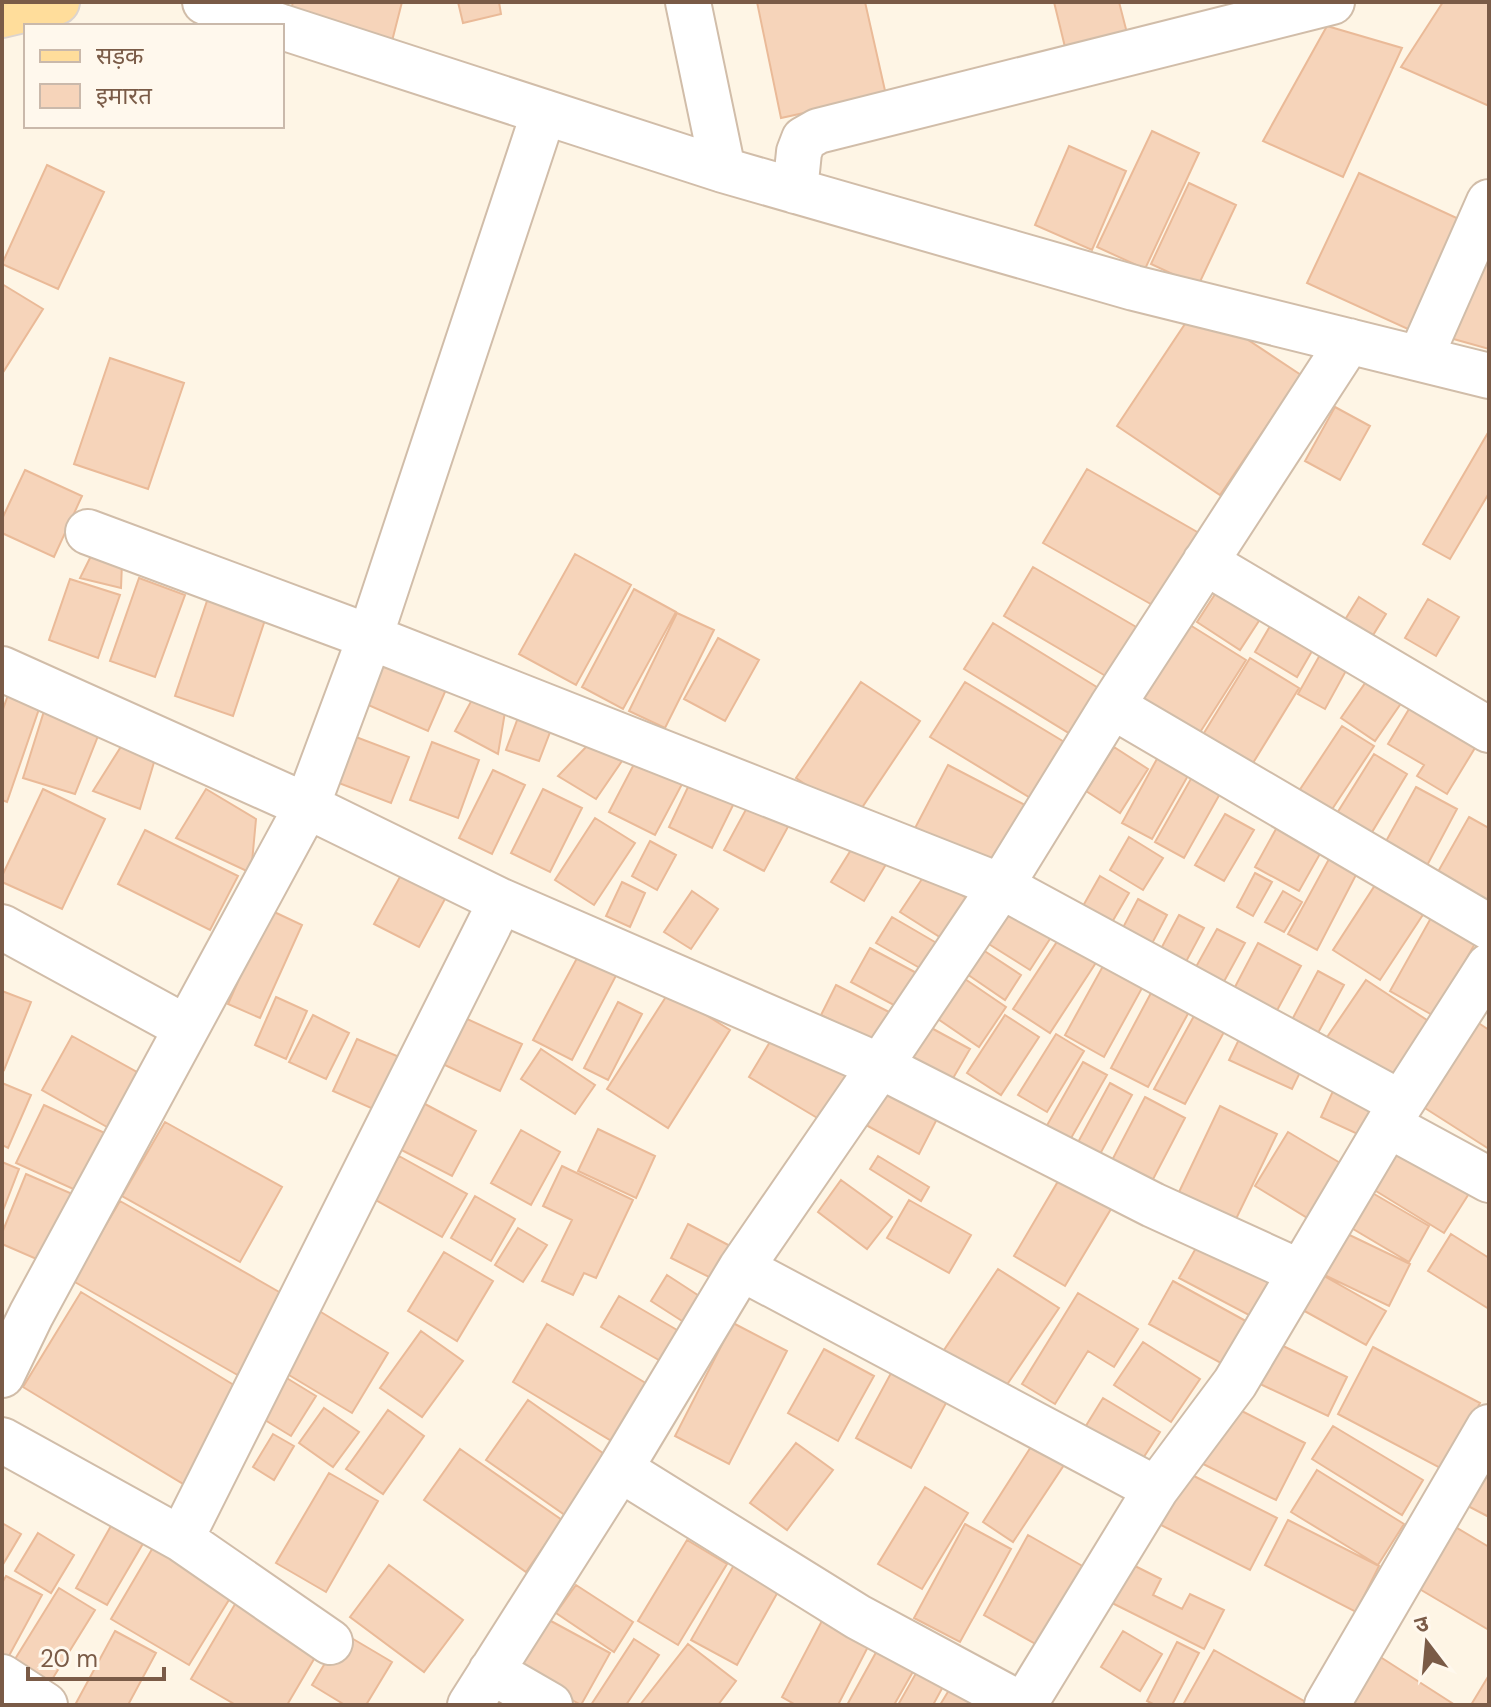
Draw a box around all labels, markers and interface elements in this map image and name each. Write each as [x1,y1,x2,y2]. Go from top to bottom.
legend [24,24,284,128]
text: सड़क [96,40,144,71]
text: इमारत [96,80,153,111]
north arrow [1387,1603,1467,1683]
text: उ [1411,1608,1433,1640]
scale bar [28,1631,164,1681]
text: 20 m [40,1643,98,1674]

